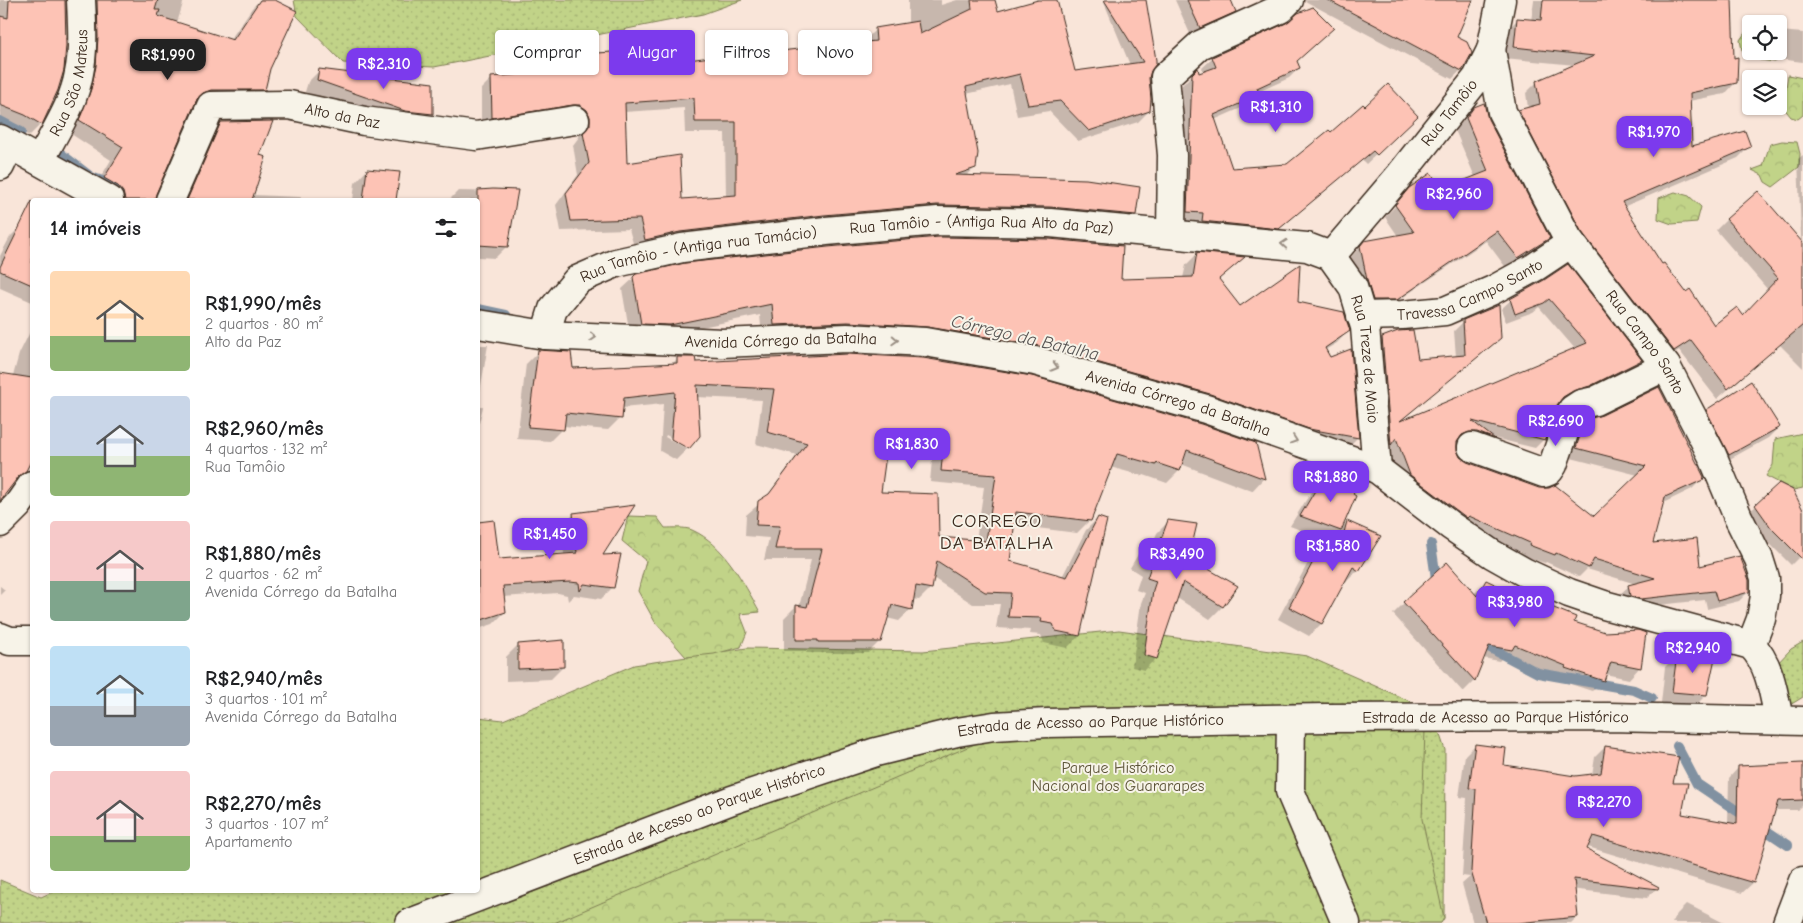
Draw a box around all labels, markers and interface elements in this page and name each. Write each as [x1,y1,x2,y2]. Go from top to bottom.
map controls [1742,15,1787,115]
button: locate [1742,15,1787,60]
street label: Rua São Mateus [46,29,91,139]
chip: Comprar [495,30,599,75]
chip: Alugar [609,30,695,75]
chip: Filtros [705,30,788,75]
chip: Novo [798,30,872,75]
pin: R$1,990 [122,38,214,81]
text: R$1,990 [141,46,195,64]
pin: R$2,310 [338,48,430,90]
text: R$2,310 [357,55,411,73]
button: layers [1742,70,1787,115]
street label: Rua Tamôio [1417,76,1482,150]
pin: R$1,310 [1230,90,1322,133]
text: R$1,310 [1250,98,1302,116]
street label: Alto da Paz [303,100,381,132]
pin: R$1,970 [1608,116,1700,158]
text: R$1,970 [1627,123,1681,141]
pin: R$2,960 [1408,178,1500,220]
text: R$2,960 [1426,185,1482,203]
street label: Rua Tamôio - (Antiga Rua Alto da Paz) [849,212,1114,238]
icon: filters [432,214,460,242]
text: 14 imóveis [50,216,141,240]
street label: Rua Tamôio - (Antiga rua Tamácio) [577,223,818,287]
one-way arrow [1280,239,1288,250]
street label: Travessa Campo Santo [1397,255,1546,324]
street label: Rua Campo Santo [1602,287,1688,397]
icon: home [90,291,150,351]
text: R$1,990/mês [205,291,321,315]
street label: Rua Treze de Maio [1347,293,1382,424]
water label: Córrego da Batalha [949,311,1101,365]
text: 2 quartos · 80 m² [205,315,323,333]
street label: Avenida Córrego da Batalha [684,329,877,352]
one-way arrow [590,332,598,343]
text: Alto da Paz [205,333,281,351]
one-way arrow [892,335,900,346]
one-way arrow [1051,361,1059,371]
street label: Avenida Córrego da Batalha [1083,367,1273,440]
pin: R$2,690 [1510,404,1602,447]
text: R$2,690 [1528,412,1584,430]
icon: home [90,416,150,476]
text: R$2,960/mês [205,416,323,440]
pin: R$1,830 [866,428,958,470]
one-way arrow [1290,434,1298,444]
text: R$1,830 [885,435,939,453]
text: 4 quartos · 132 m² [205,440,327,458]
text: Rua Tamôio [205,458,285,476]
pin: R$1,880 [1285,460,1377,503]
text: R$1,880 [1304,468,1358,486]
district label: CORREGO DA BATALHA [940,510,1054,554]
pin: R$1,450 [504,518,596,560]
text: R$1,450 [523,525,577,543]
pin: R$1,580 [1287,530,1379,572]
text: R$1,580 [1306,537,1360,555]
pin: R$3,490 [1131,538,1223,580]
icon: home [90,541,150,601]
text: R$1,880/mês [205,541,321,565]
text: R$3,490 [1150,545,1204,563]
text: 2 quartos · 62 m² [205,565,322,583]
text: Avenida Córrego da Batalha [205,583,397,601]
pin: R$3,980 [1469,586,1561,628]
text: R$3,980 [1487,593,1543,611]
pin: R$2,940 [1647,632,1739,674]
text: R$2,940 [1665,639,1721,657]
icon: home [90,666,150,726]
text: R$2,940/mês [205,666,322,690]
text: 3 quartos · 101 m² [205,690,327,708]
text: Avenida Córrego da Batalha [205,708,397,726]
street label: Estrada de Acesso ao Parque Histórico [1362,708,1629,727]
street label: Estrada de Acesso ao Parque Histórico [956,711,1224,741]
park label: Parque Histórico Nacional dos Guararapes [1031,759,1205,795]
street label: Estrada de Acesso ao Parque Histórico [571,761,827,869]
pin: R$2,270 [1558,786,1650,828]
icon: home [90,791,150,851]
text: R$2,270/mês [205,791,321,815]
text: R$2,270 [1577,793,1631,811]
text: 3 quartos · 107 m² [205,815,328,833]
text: Apartamento [205,833,292,851]

